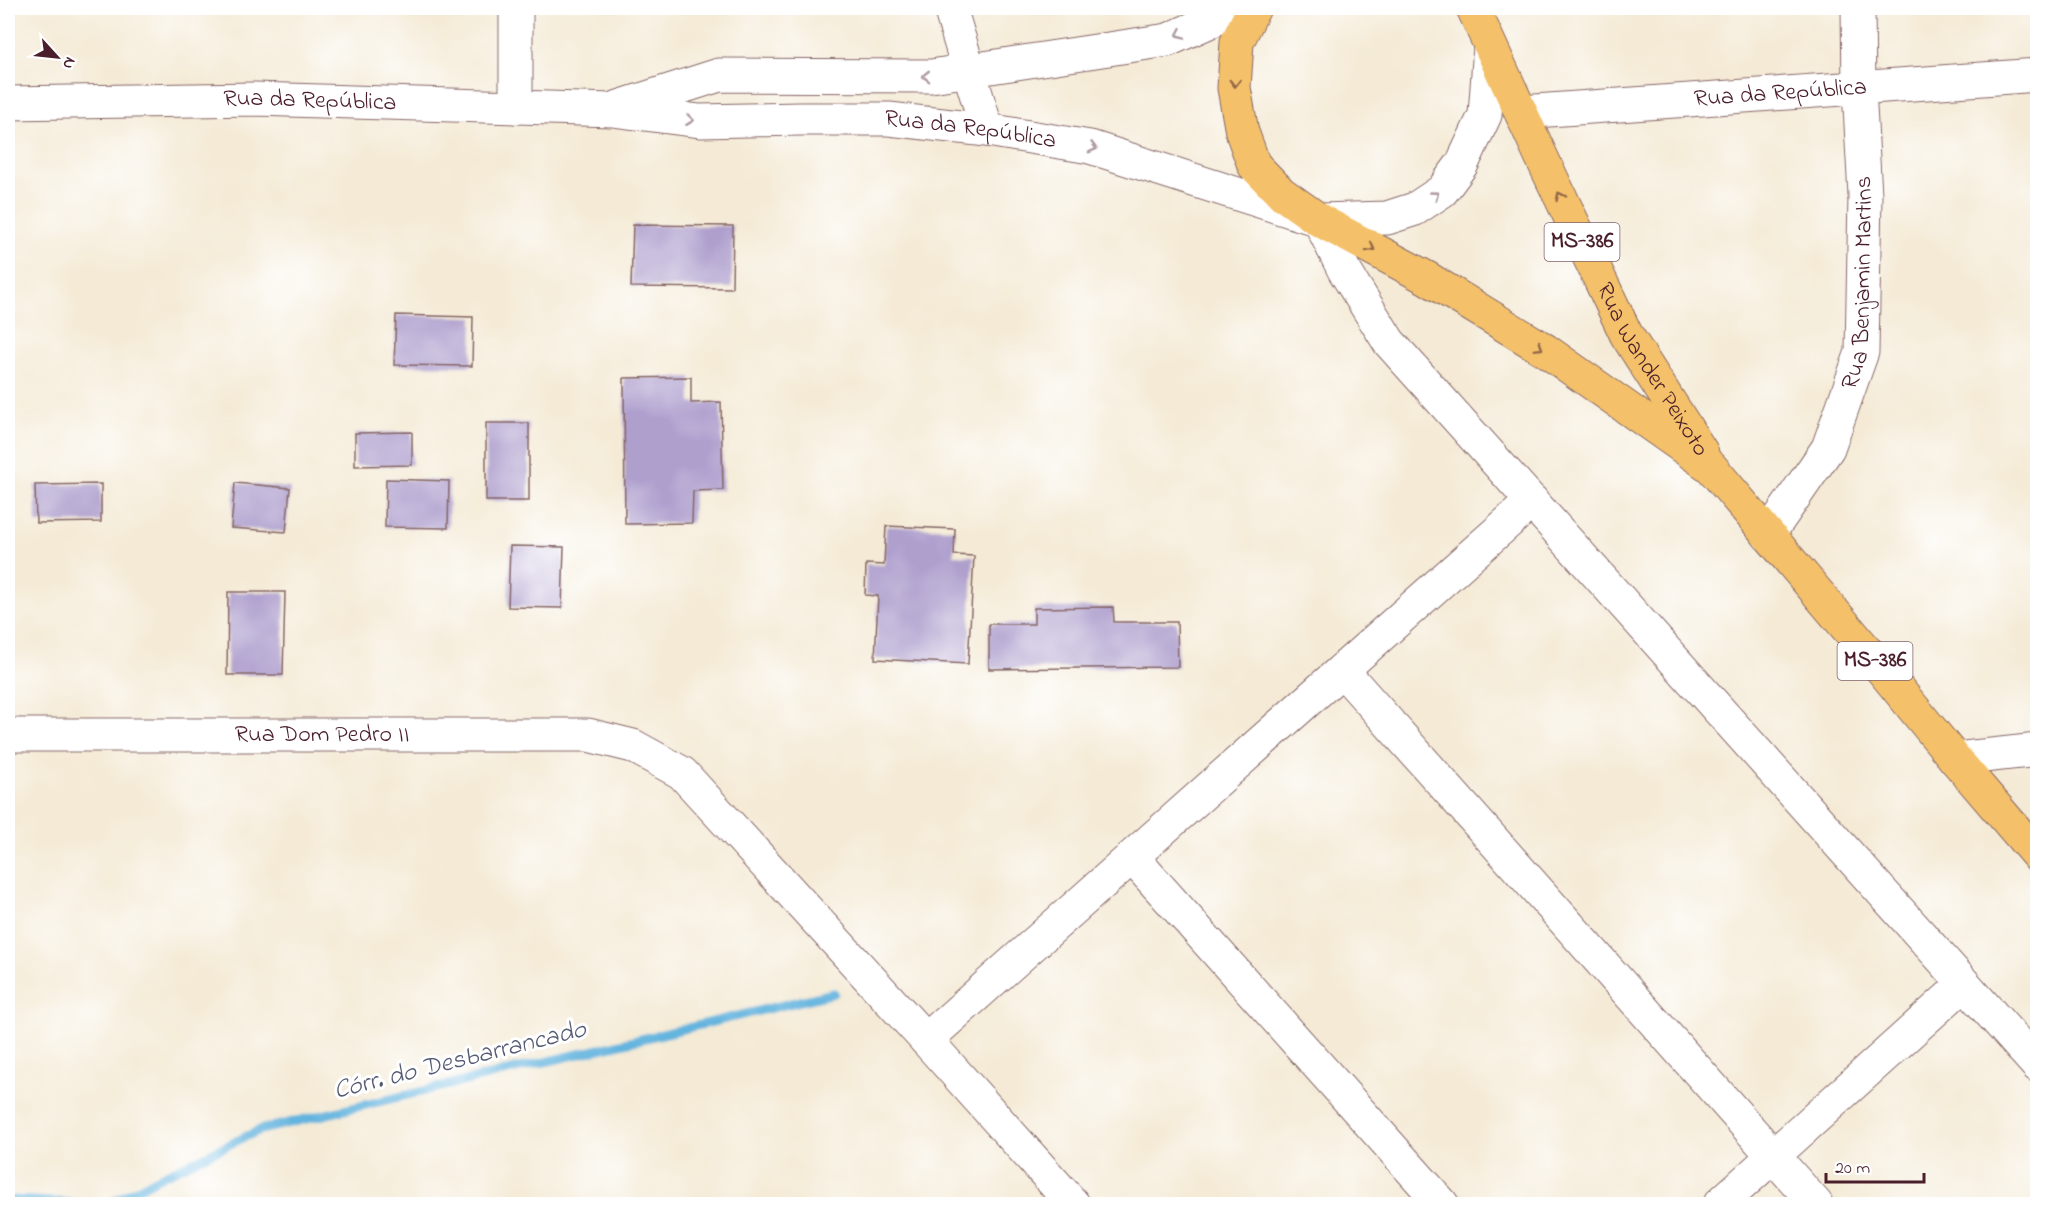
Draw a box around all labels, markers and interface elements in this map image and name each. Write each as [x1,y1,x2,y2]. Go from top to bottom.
north arrow [27,27,87,87]
one-way arrow [1175,27,1186,39]
text: N [55,53,82,73]
one-way arrow [921,69,930,82]
street label: Rua da República [1693,70,1868,117]
one-way arrow [1229,78,1241,87]
street label: Rua da República [223,81,397,121]
street label: Rua da República [883,101,1059,159]
one-way arrow [686,113,695,126]
one-way arrow [1088,141,1098,154]
street label: Rua Benjamin Martins [1833,175,1883,394]
one-way arrow [1429,191,1440,202]
one-way arrow [1556,192,1568,203]
road number: MS-386 [1544,223,1620,261]
one-way arrow [1365,241,1375,252]
street label: Rua Wander Peixoto [1587,277,1718,464]
one-way arrow [1533,339,1543,351]
road number: MS-386 [1838,642,1912,680]
street label: Rua Dom Pedro II [235,718,409,753]
water label: Córr. do Desbarrancado [330,1011,592,1111]
scale bar [1826,1146,1924,1184]
text: 20 m [1835,1156,1870,1182]

